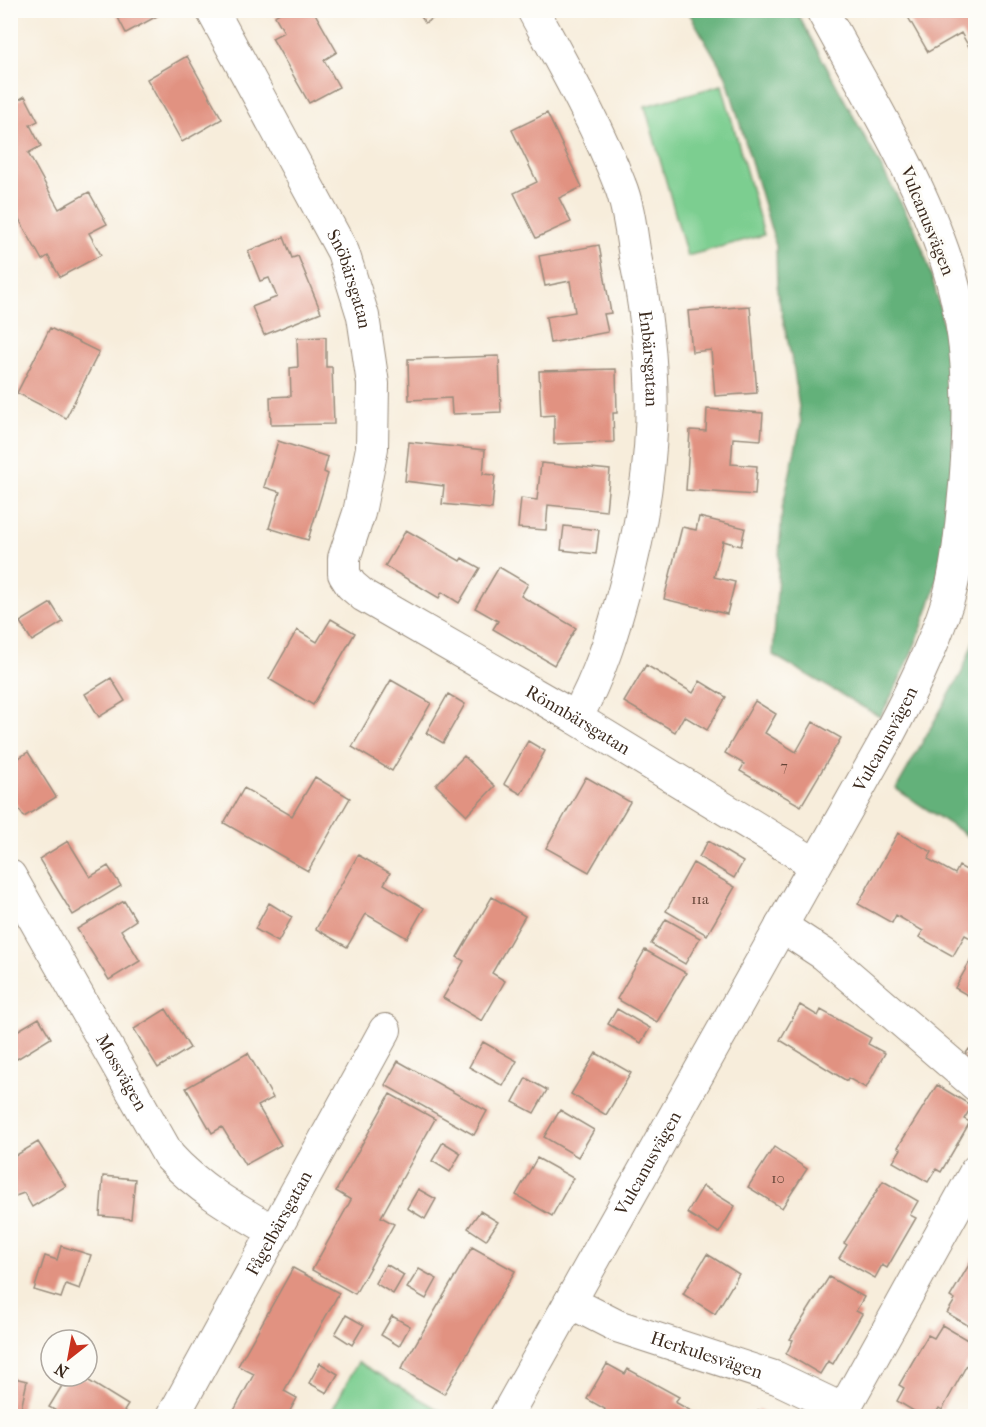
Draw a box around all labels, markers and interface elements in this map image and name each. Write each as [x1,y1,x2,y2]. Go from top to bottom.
street label: Vulcanusvägen [895,162,959,279]
street label: Snöbärsgatan [322,226,375,331]
street label: Enbärsgatan [634,309,662,407]
street label: Rönnbärsgatan [522,681,634,759]
street label: Vulcanusvägen [848,683,922,796]
house number: 7 [780,757,788,775]
house number: 11a [691,890,710,908]
street label: Mossvägen [92,1030,152,1115]
street label: Vulcanusvägen [610,1107,686,1220]
street label: Fågelbärsgatan [242,1167,316,1279]
house number: 10 [771,1169,785,1187]
street label: Herkulesvägen [648,1327,766,1383]
north arrow [39,1328,99,1388]
text: N [51,1359,72,1382]

